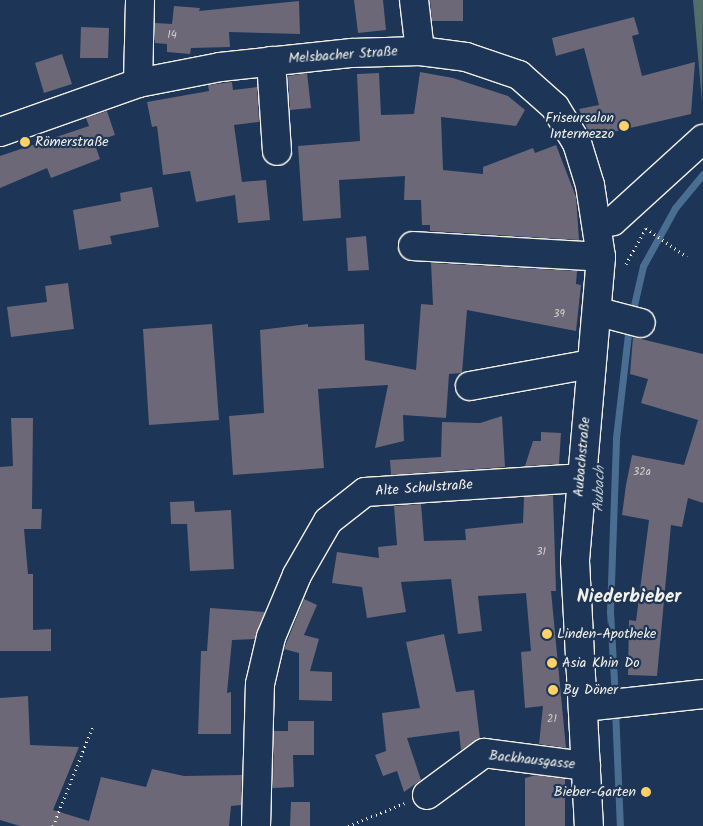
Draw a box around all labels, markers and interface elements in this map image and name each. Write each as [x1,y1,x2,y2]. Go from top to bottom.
house number: 14 [167,28,177,42]
street label: Melsbacher Straße [288,43,398,67]
place label: Friseursalon Intermezzo [545,110,614,142]
marker: Friseursalon Intermezzo [618,120,630,132]
place label: Römerstraße [35,134,109,150]
marker: Römerstraße [19,136,31,148]
house number: 39 [553,307,565,321]
street label: Aubachstraße [570,416,594,498]
house number: 32a [633,465,651,479]
water label: Aubach [590,466,610,512]
street label: Alte Schulstraße [375,476,473,500]
house number: 31 [536,545,546,559]
district label: Niederbieber [577,587,681,609]
place label: Linden-Apotheke [557,626,656,642]
marker: Linden-Apotheke [541,628,553,640]
place label: Asia Khin Do [562,655,640,671]
marker: Asia Khin Do [546,657,558,669]
place label: By Döner [563,682,618,698]
marker: By Döner [547,684,559,696]
house number: 21 [547,712,557,726]
street label: Backhausgasse [488,747,576,773]
place label: Bieber-Garten [554,784,636,800]
marker: Bieber-Garten [640,786,652,798]

